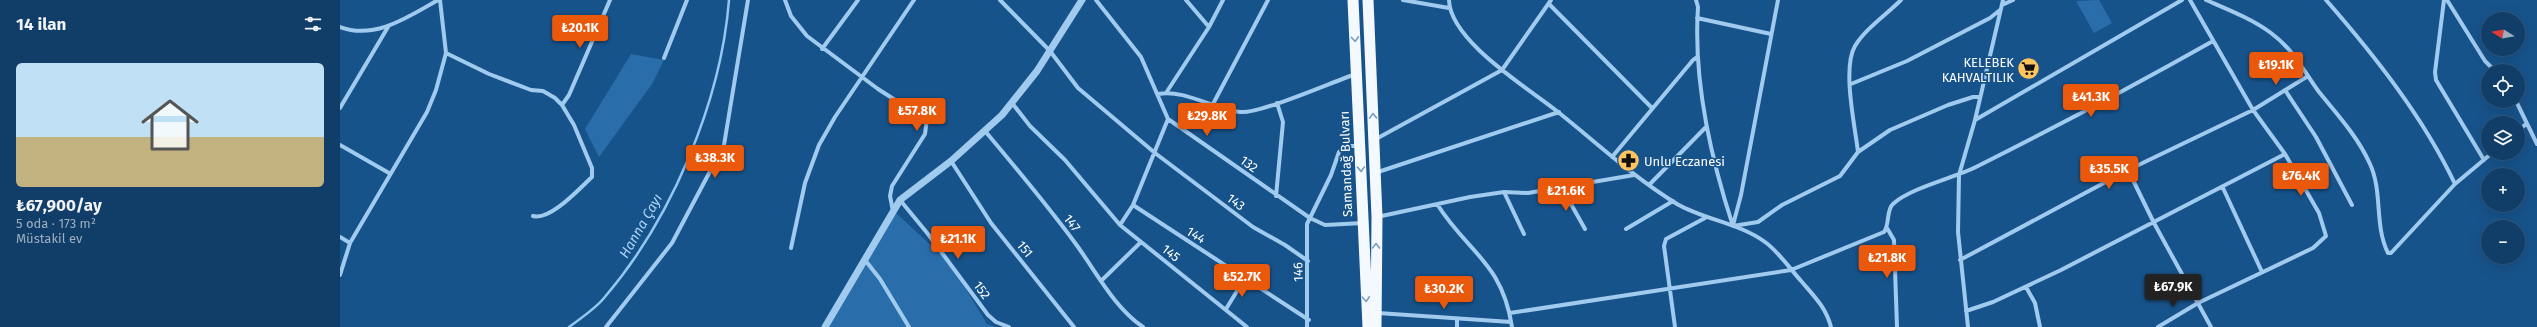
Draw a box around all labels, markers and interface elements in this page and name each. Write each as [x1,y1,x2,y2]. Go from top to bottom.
north arrow [2481,12,2525,56]
map controls [2481,12,2525,264]
icon: filters [302,13,324,35]
text: 14 ilan [16,14,66,35]
pin: ₺20.1K [547,15,613,49]
text: ₺20.1K [561,20,599,35]
one-way arrow [1351,36,1360,42]
pin: ₺19.1K [2243,52,2309,86]
place label: KELEBEK KAHVALTILIK [1942,55,2014,85]
supermarket icon: KELEBEK KAHVALTILIK [2016,56,2042,82]
text: ₺19.1K [2258,57,2294,72]
button: locate [2481,64,2525,108]
pin: ₺41.3K [2058,84,2124,118]
icon: home [134,89,206,161]
text: ₺41.3K [2072,89,2110,104]
pin: ₺57.8K [884,98,950,132]
text: ₺57.8K [898,103,936,118]
pin: ₺29.8K [1174,103,1240,137]
text: ₺29.8K [1187,108,1227,123]
street label: Samandağ Bulvarı [1337,111,1355,217]
one-way arrow [1369,113,1377,119]
button: layers [2481,116,2525,160]
pin: ₺38.3K [682,145,748,179]
pharmacy icon: Unlu Eczanesi [1615,148,1641,174]
text: ₺38.3K [695,150,735,165]
street label: 132 [1237,153,1261,175]
place label: Unlu Eczanesi [1644,154,1725,169]
pin: ₺35.5K [2076,156,2142,190]
text: ₺35.5K [2089,161,2129,176]
pin: ₺76.4K [2268,163,2334,197]
one-way arrow [1356,166,1365,172]
text: ₺76.4K [2282,168,2320,183]
button: + [2481,168,2525,212]
pin: ₺21.6K [1533,178,1599,212]
text: ₺21.6K [1547,183,1585,198]
street label: 143 [1224,190,1248,214]
water label: Hanna Çayı [616,191,666,261]
text: ₺67,900/ay [16,195,102,216]
street label: 147 [1061,211,1084,235]
text: 5 oda · 173 m² [16,216,96,231]
button: − [2481,220,2525,264]
street label: 144 [1184,223,1208,247]
pin: ₺21.1K [925,226,991,260]
text: Müstakil ev [16,231,82,246]
text: ₺21.1K [940,231,976,246]
street label: 151 [1014,238,1036,260]
street label: 145 [1159,241,1183,265]
one-way arrow [1372,243,1381,249]
pin: ₺21.8K [1854,245,1920,279]
text: ₺21.8K [1868,250,1906,265]
street label: 146 [1290,262,1306,282]
pin: ₺52.7K [1209,264,1275,298]
text: ₺52.7K [1223,269,1261,284]
pin: ₺67.9K [2140,274,2206,308]
pin: ₺30.2K [1411,276,1477,310]
street label: 152 [971,278,993,302]
text: ₺67.9K [2154,279,2192,294]
text: ₺30.2K [1424,281,1464,296]
one-way arrow [1362,296,1371,302]

